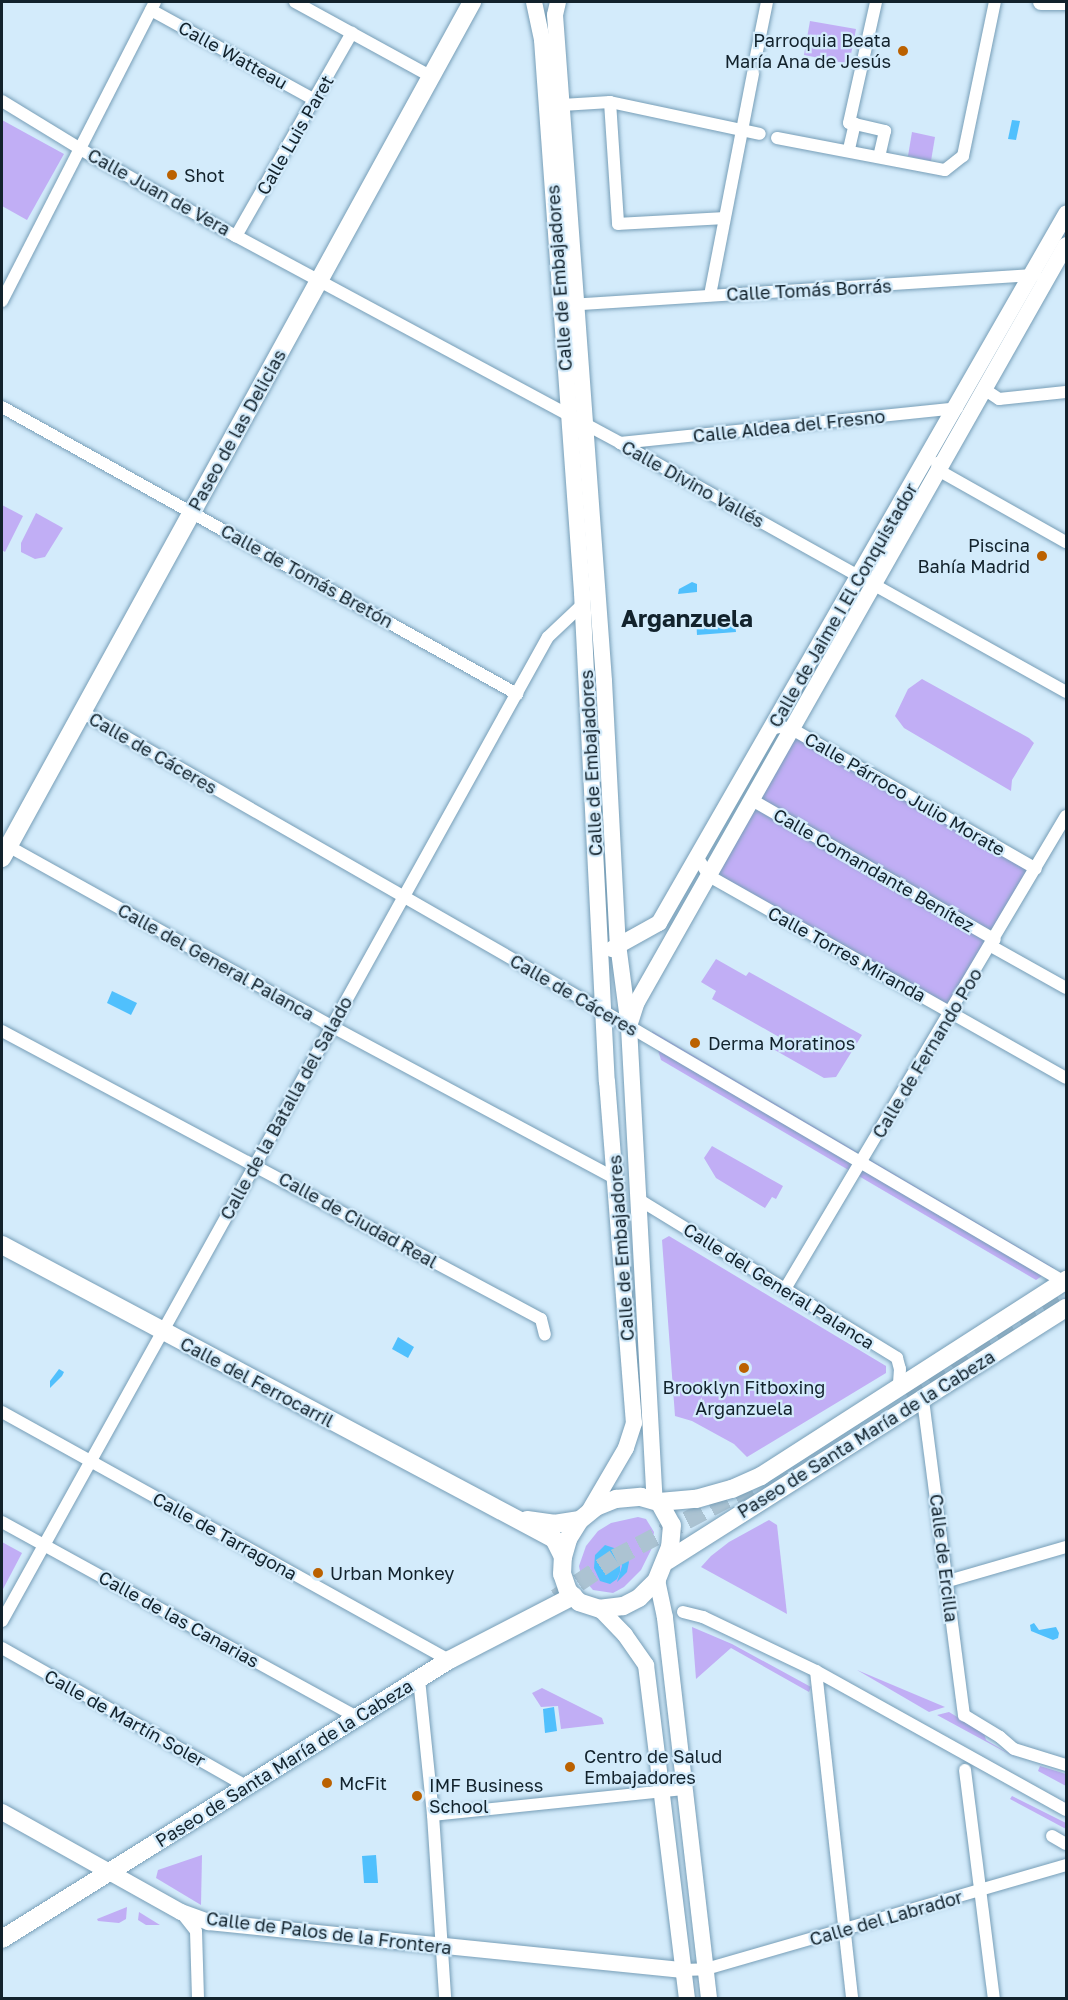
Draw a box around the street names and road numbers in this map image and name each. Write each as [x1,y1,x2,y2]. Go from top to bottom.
street label: Calle Watteau [175,16,291,94]
street label: Calle Luis Paret [252,71,338,199]
street label: Calle Juan de Vera [84,144,234,240]
street label: Calle de Embajadores [542,184,576,372]
street label: Calle Tomás Borrás [726,275,892,305]
street label: Paseo de las Delicias [184,346,290,514]
street label: Calle Aldea del Fresno [692,405,886,447]
street label: Calle Divino Vallés [618,436,768,532]
street label: Calle de Jaime I El Conquistador [764,479,922,731]
street label: Calle de Tomás Bretón [217,520,397,632]
street label: Calle de Embajadores [575,669,607,857]
street label: Calle de Cáceres [85,708,221,798]
street label: Calle Párroco Julio Morate [801,728,1009,860]
street label: Calle Comandante Benítez [770,804,978,936]
street label: Calle del General Palanca [114,899,318,1025]
street label: Calle Torres Miranda [764,902,930,1006]
street label: Calle de Cáceres [506,950,642,1040]
street label: Calle de Fernando Poo [868,964,986,1142]
street label: Calle de la Batalla del Salado [215,993,357,1223]
street label: Calle de Embajadores [604,1154,638,1342]
street label: Calle de Ciudad Real [275,1167,441,1273]
street label: Calle del General Palanca [680,1218,878,1354]
street label: Calle del Ferrocarril [177,1332,337,1432]
street label: Paseo de Santa María de la Cabeza [733,1346,999,1522]
street label: Calle de Tarragona [149,1487,301,1585]
street label: Calle de Ercilla [925,1493,963,1623]
street label: Calle de las Canarias [95,1566,263,1672]
street label: Calle de Martín Soler [41,1665,209,1771]
street label: Paseo de Santa María de la Cabeza [151,1675,417,1851]
street label: Calle del Labrador [807,1886,965,1950]
street label: Calle de Palos de la Frontera [205,1907,453,1959]

